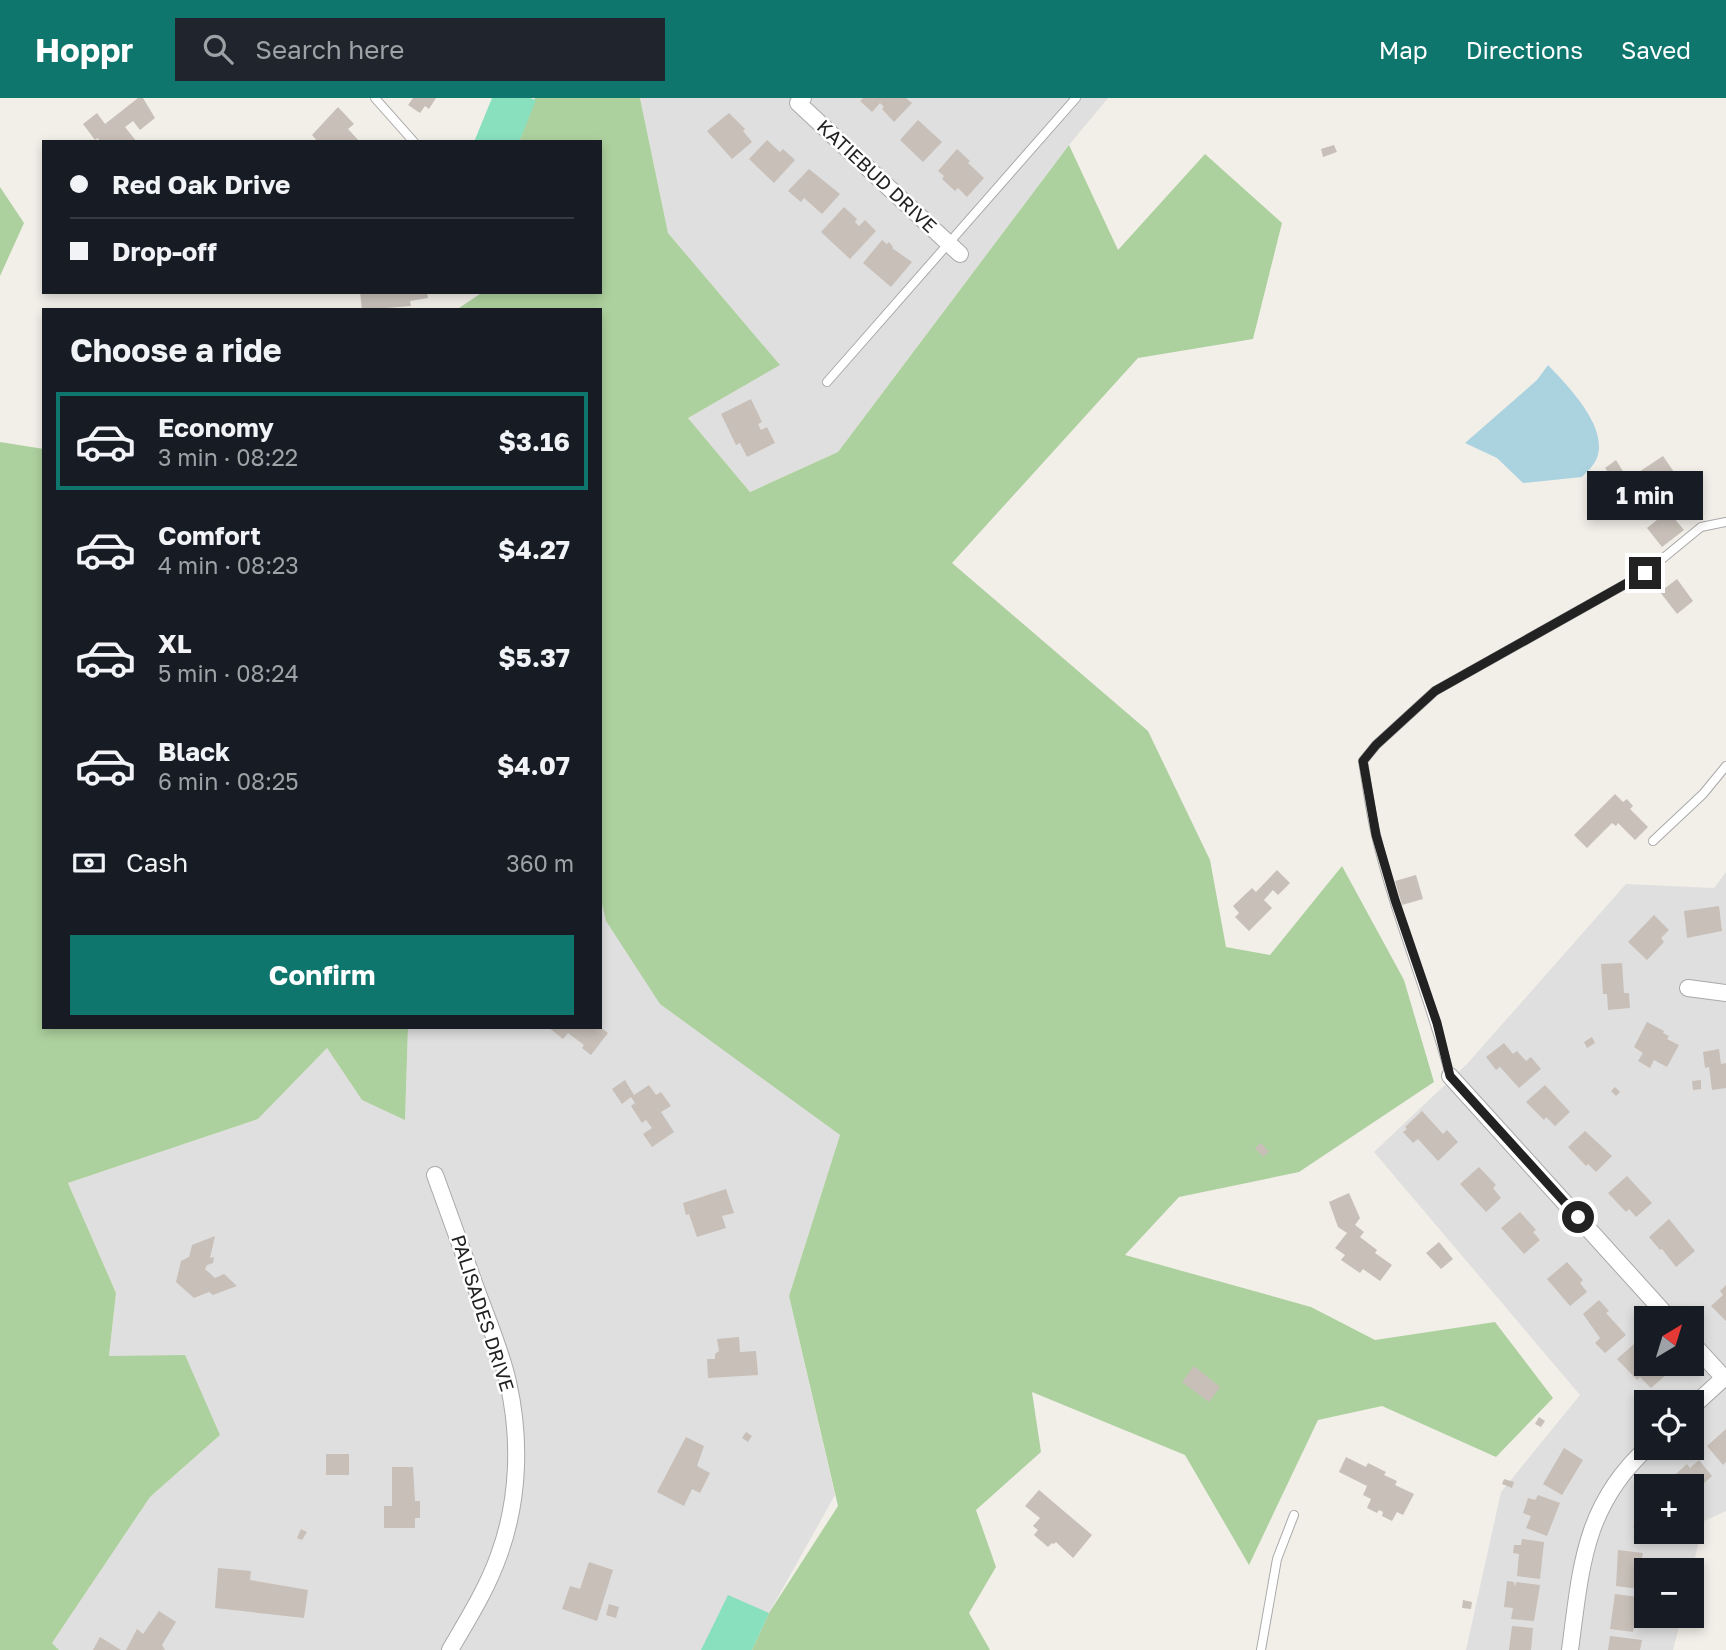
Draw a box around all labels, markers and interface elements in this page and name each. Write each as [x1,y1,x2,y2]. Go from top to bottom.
search box [175,18,665,81]
text: Hoppr [35,30,133,69]
icon: search [199,30,237,68]
text: Search here [255,34,404,65]
text: Map [1379,35,1428,64]
text: Directions [1466,35,1583,64]
text: Saved [1621,35,1691,64]
street label: KATIEBUD DRIVE [813,114,942,237]
text: Red Oak Drive [112,169,290,200]
text: Drop-off [112,236,217,267]
text: Choose a ride [70,331,282,369]
icon: car [74,410,137,473]
text: Economy [158,412,274,443]
text: $3.16 [498,426,570,457]
text: 3 min · 08:22 [158,443,298,471]
callout: 1 min [1587,472,1703,520]
text: 1 min [1616,481,1674,509]
icon: car [74,518,137,581]
text: Comfort [158,520,261,551]
text: $4.27 [498,534,570,565]
text: 4 min · 08:23 [158,551,299,579]
route end [1629,557,1661,589]
icon: car [74,626,137,689]
text: XL [158,628,192,659]
text: $5.37 [498,642,570,673]
text: 5 min · 08:24 [158,659,299,687]
icon: car [74,734,137,797]
text: Black [158,736,230,767]
text: $4.07 [497,750,570,781]
text: 6 min · 08:25 [158,767,299,795]
icon: cash [70,844,108,882]
text: Cash [126,847,188,878]
text: 360 m [506,849,574,877]
button: Confirm [70,935,574,1015]
route start [1562,1201,1594,1233]
street label: PALISADES DRIVE [447,1232,520,1394]
north arrow [1634,1306,1704,1376]
map controls [1634,1306,1704,1628]
button: locate [1634,1390,1704,1460]
button: + [1634,1474,1704,1544]
button: − [1634,1558,1704,1628]

